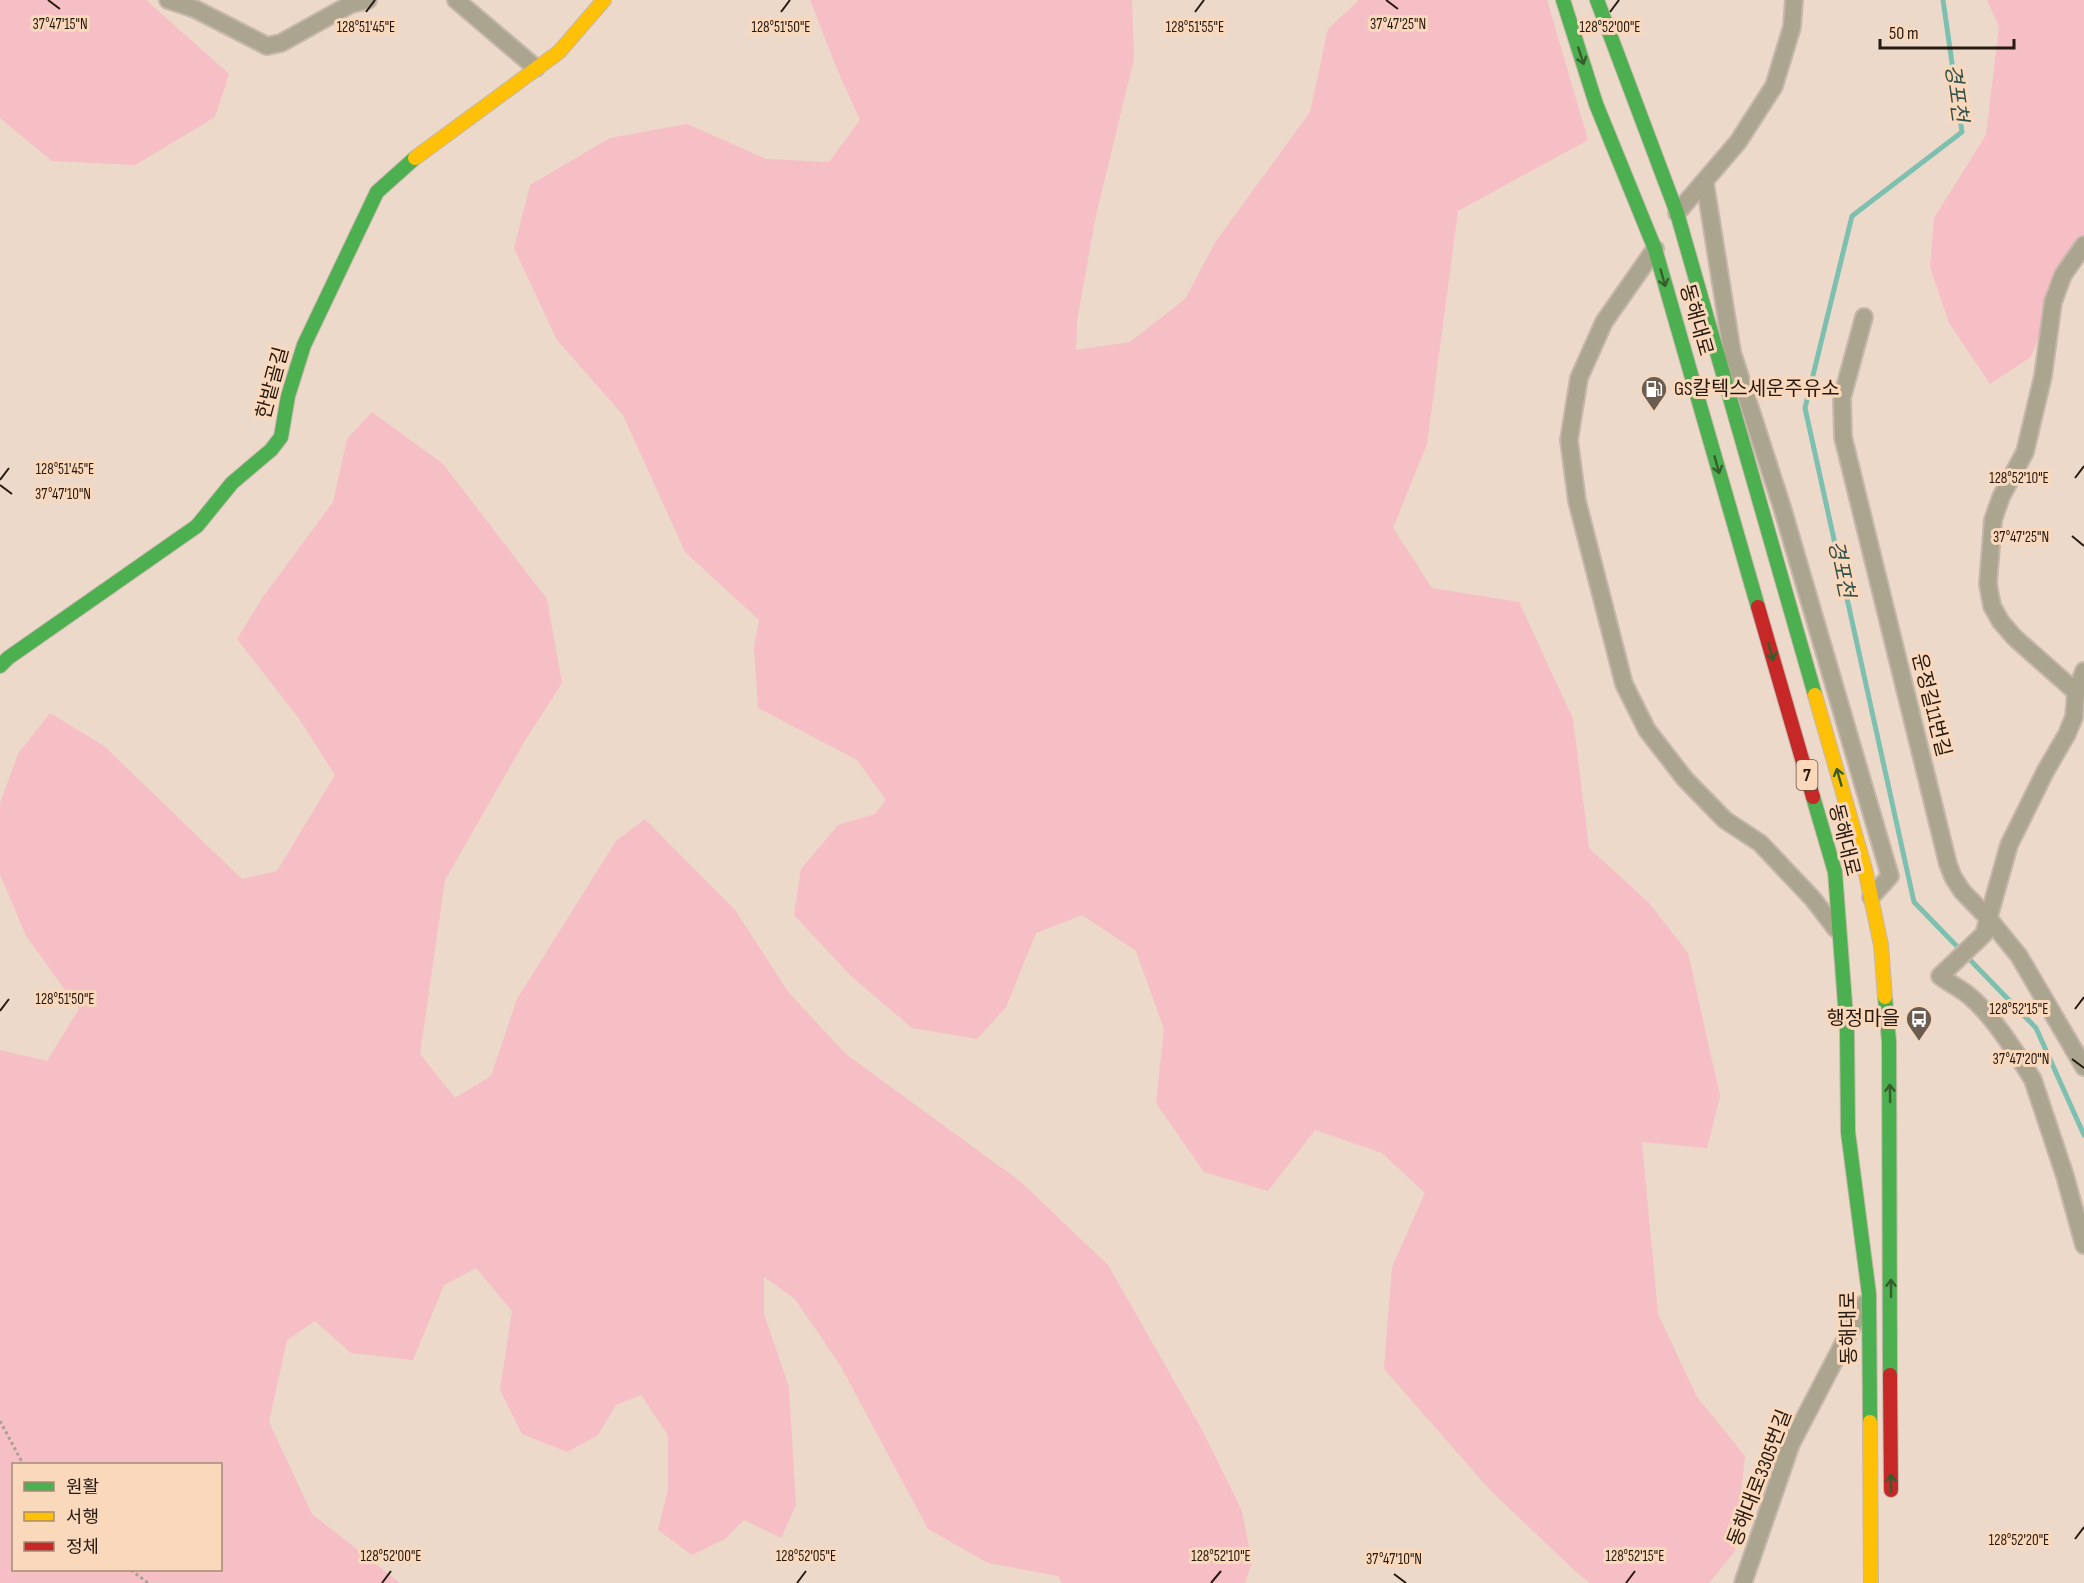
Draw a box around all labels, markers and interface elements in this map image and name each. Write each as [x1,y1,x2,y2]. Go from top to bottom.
scale bar [1880,12,2014,50]
text: 37°47'15"N [32,15,88,34]
text: 37°47'25"N [1370,15,1426,34]
text: 128°51'45"E [337,18,395,37]
text: 128°51'50"E [752,18,810,37]
text: 128°51'55"E [1166,18,1224,37]
text: 128°52'00"E [1580,18,1640,37]
text: 50 m [1889,23,1919,44]
one-way arrow [1576,46,1587,65]
water label: 경포천 [1940,63,1973,126]
one-way arrow [1658,268,1669,287]
street label: 동해대로 [1674,281,1718,359]
street label: 한밭골길 [252,344,294,422]
fuel station icon: GS칼텍스세운주유소 [1639,374,1669,412]
place label: GS칼텍스세운주유소 [1674,377,1840,401]
one-way arrow [1712,455,1723,474]
text: 128°51'45"E [36,460,94,479]
text: 128°52'10"E [1989,469,2049,488]
text: 37°47'10"N [35,485,91,504]
text: 37°47'25"N [1993,528,2049,547]
water label: 경포천 [1823,538,1860,603]
one-way arrow [1766,642,1777,661]
street label: 운정길11번길 [1907,651,1955,759]
road number: 7 [1796,760,1818,790]
one-way arrow [1833,768,1844,787]
street label: 동해대로 [1823,801,1865,879]
text: 128°51'50"E [36,990,94,1009]
text: 128°52'15"E [1990,1000,2048,1019]
bus stop icon: 행정마을 [1904,1004,1934,1042]
place label: 행정마을 [1826,1007,1900,1031]
text: 37°47'20"N [1993,1050,2049,1069]
one-way arrow [1884,1083,1896,1103]
one-way arrow [1885,1278,1897,1298]
street label: 동해대로 [1836,1291,1862,1365]
street label: 동해대로3305번길 [1723,1406,1797,1550]
legend [12,1463,222,1571]
one-way arrow [1885,1473,1897,1493]
text: 원활 [66,1477,99,1498]
text: 서행 [66,1507,99,1528]
text: 128°52'20"E [1989,1531,2049,1550]
text: 정체 [66,1537,99,1558]
text: 128°52'00"E [361,1547,421,1566]
text: 128°52'05"E [776,1547,836,1566]
text: 128°52'10"E [1191,1547,1251,1566]
text: 128°52'15"E [1606,1547,1664,1566]
text: 37°47'10"N [1366,1550,1422,1569]

